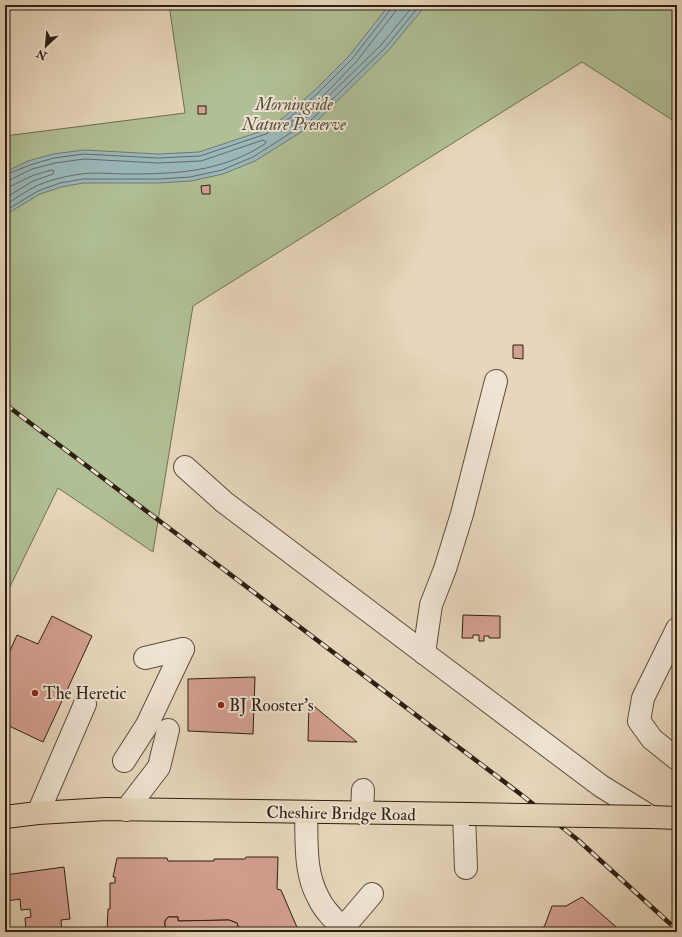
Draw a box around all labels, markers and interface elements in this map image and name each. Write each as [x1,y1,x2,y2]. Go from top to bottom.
north arrow [26,26,66,66]
text: N [34,46,50,63]
park label: Morningside Nature Preserve [241,94,346,135]
place label: The Heretic [43,683,126,704]
marker: The Heretic [30,688,40,698]
place label: BJ Rooster's [229,695,314,717]
marker: BJ Rooster's [216,700,226,710]
street label: Cheshire Bridge Road [266,802,417,825]

